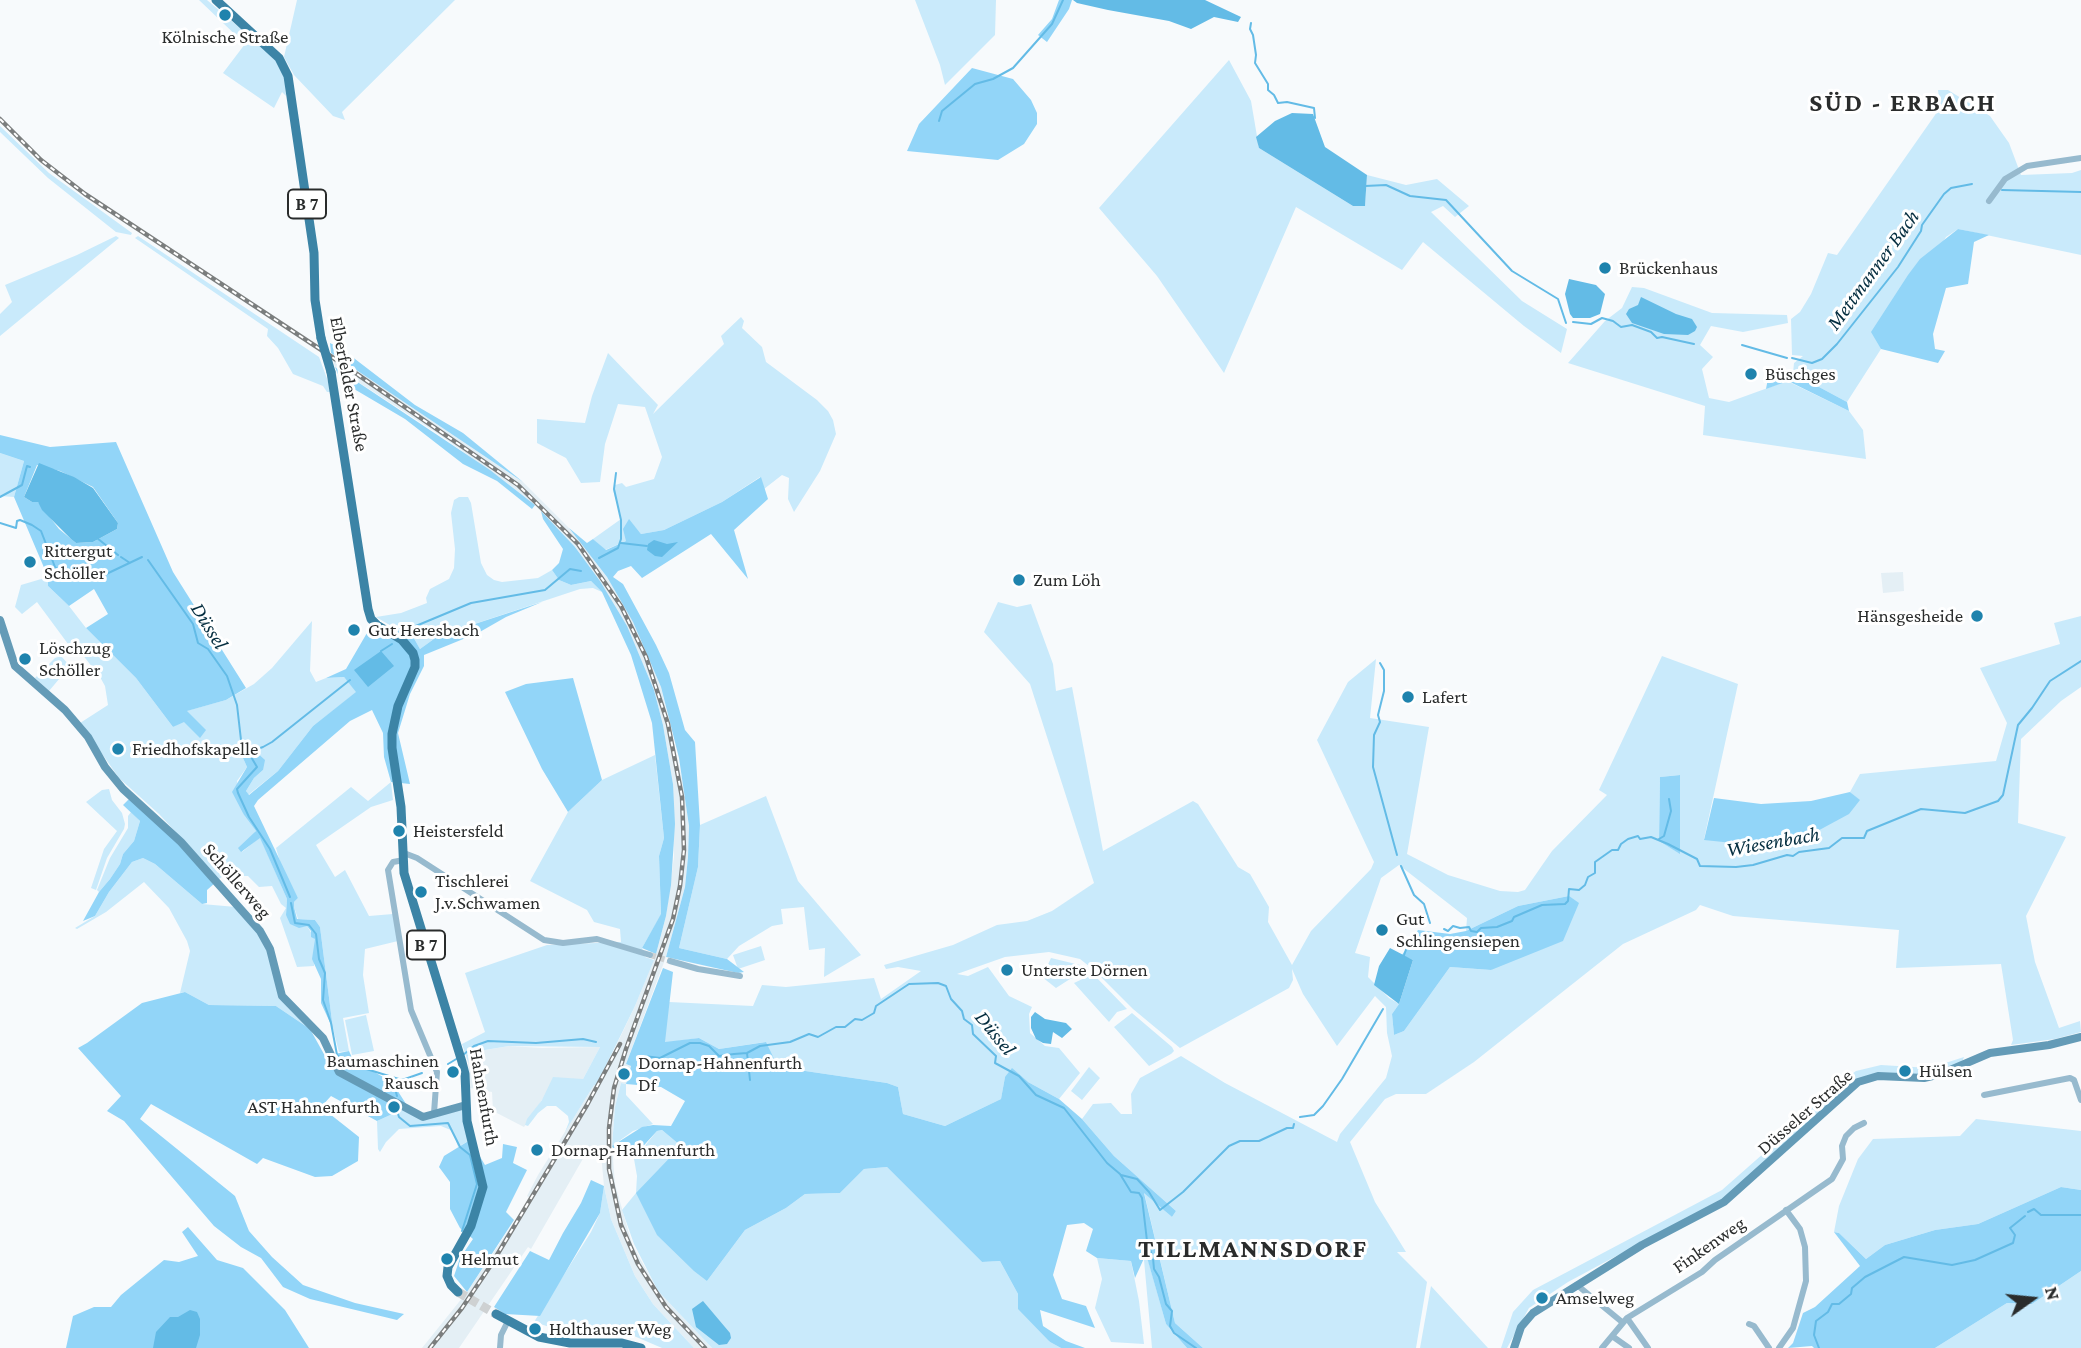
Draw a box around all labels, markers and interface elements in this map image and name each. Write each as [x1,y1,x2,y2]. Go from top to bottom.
marker: Kölnische Straße [217,7,233,23]
place label: Kölnische Straße [162,26,288,48]
district label: SÜD - ERBACH [1811,87,1995,119]
road number: B 7 [288,190,326,218]
water label: Mettmanner Bach [1821,205,1925,335]
place label: Brückenhaus [1619,257,1718,279]
marker: Brückenhaus [1597,260,1613,276]
street label: Elberfelder Straße [325,315,373,453]
place label: Büschges [1765,363,1836,385]
marker: Büschges [1743,366,1759,382]
place label: Rittergut Schöller [44,540,112,584]
marker: Rittergut Schöller [22,554,38,570]
place label: Zum Löh [1033,569,1101,591]
marker: Zum Löh [1011,572,1027,588]
water label: Düssel [185,598,233,654]
place label: Hänsgesheide [1857,605,1963,627]
marker: Hänsgesheide [1969,608,1985,624]
place label: Gut Heresbach [368,619,479,641]
marker: Gut Heresbach [346,622,362,638]
place label: Löschzug Schöller [39,637,111,681]
marker: Löschzug Schöller [17,651,33,667]
place label: Lafert [1422,686,1467,708]
marker: Lafert [1400,689,1416,705]
place label: Friedhofskapelle [132,738,258,760]
marker: Friedhofskapelle [110,741,126,757]
place label: Heistersfeld [413,820,504,842]
water label: Wiesenbach [1724,821,1822,863]
marker: Heistersfeld [391,823,407,839]
street label: Schöllerweg [198,839,276,923]
place label: Tischlerei J.v.Schwamen [435,870,540,914]
marker: Tischlerei J.v.Schwamen [413,884,429,900]
place label: Gut Schlingensiepen [1396,908,1520,952]
marker: Gut Schlingensiepen [1374,922,1390,938]
road number: B 7 [407,930,445,960]
place label: Unterste Dörnen [1021,959,1148,981]
marker: Unterste Dörnen [999,962,1015,978]
water label: Düssel [969,1005,1021,1061]
street label: Hahnenfurth [464,1046,504,1148]
place label: Baumaschinen Rausch [326,1050,439,1094]
place label: Dornap-Hahnenfurth Df [638,1052,802,1096]
place label: Hülsen [1919,1060,1973,1082]
marker: Hülsen [1897,1063,1913,1079]
marker: Baumaschinen Rausch [445,1064,461,1080]
street label: Düsseler Straße [1753,1064,1857,1160]
marker: Dornap-Hahnenfurth Df [616,1066,632,1082]
place label: AST Hahnenfurth [247,1096,380,1118]
marker: AST Hahnenfurth [386,1099,402,1115]
place label: Dornap-Hahnenfurth [551,1139,715,1161]
marker: Dornap-Hahnenfurth [529,1142,545,1158]
street label: Finkenweg [1668,1212,1750,1278]
district label: TILLMANNSDORF [1140,1233,1366,1265]
place label: Helmut [461,1248,518,1270]
marker: Helmut [439,1251,455,1267]
north arrow [1997,1264,2067,1334]
text: N [2041,1284,2065,1302]
place label: Amselweg [1556,1287,1634,1309]
marker: Amselweg [1534,1290,1550,1306]
place label: Holthauser Weg [549,1318,672,1340]
marker: Holthauser Weg [527,1321,543,1337]

